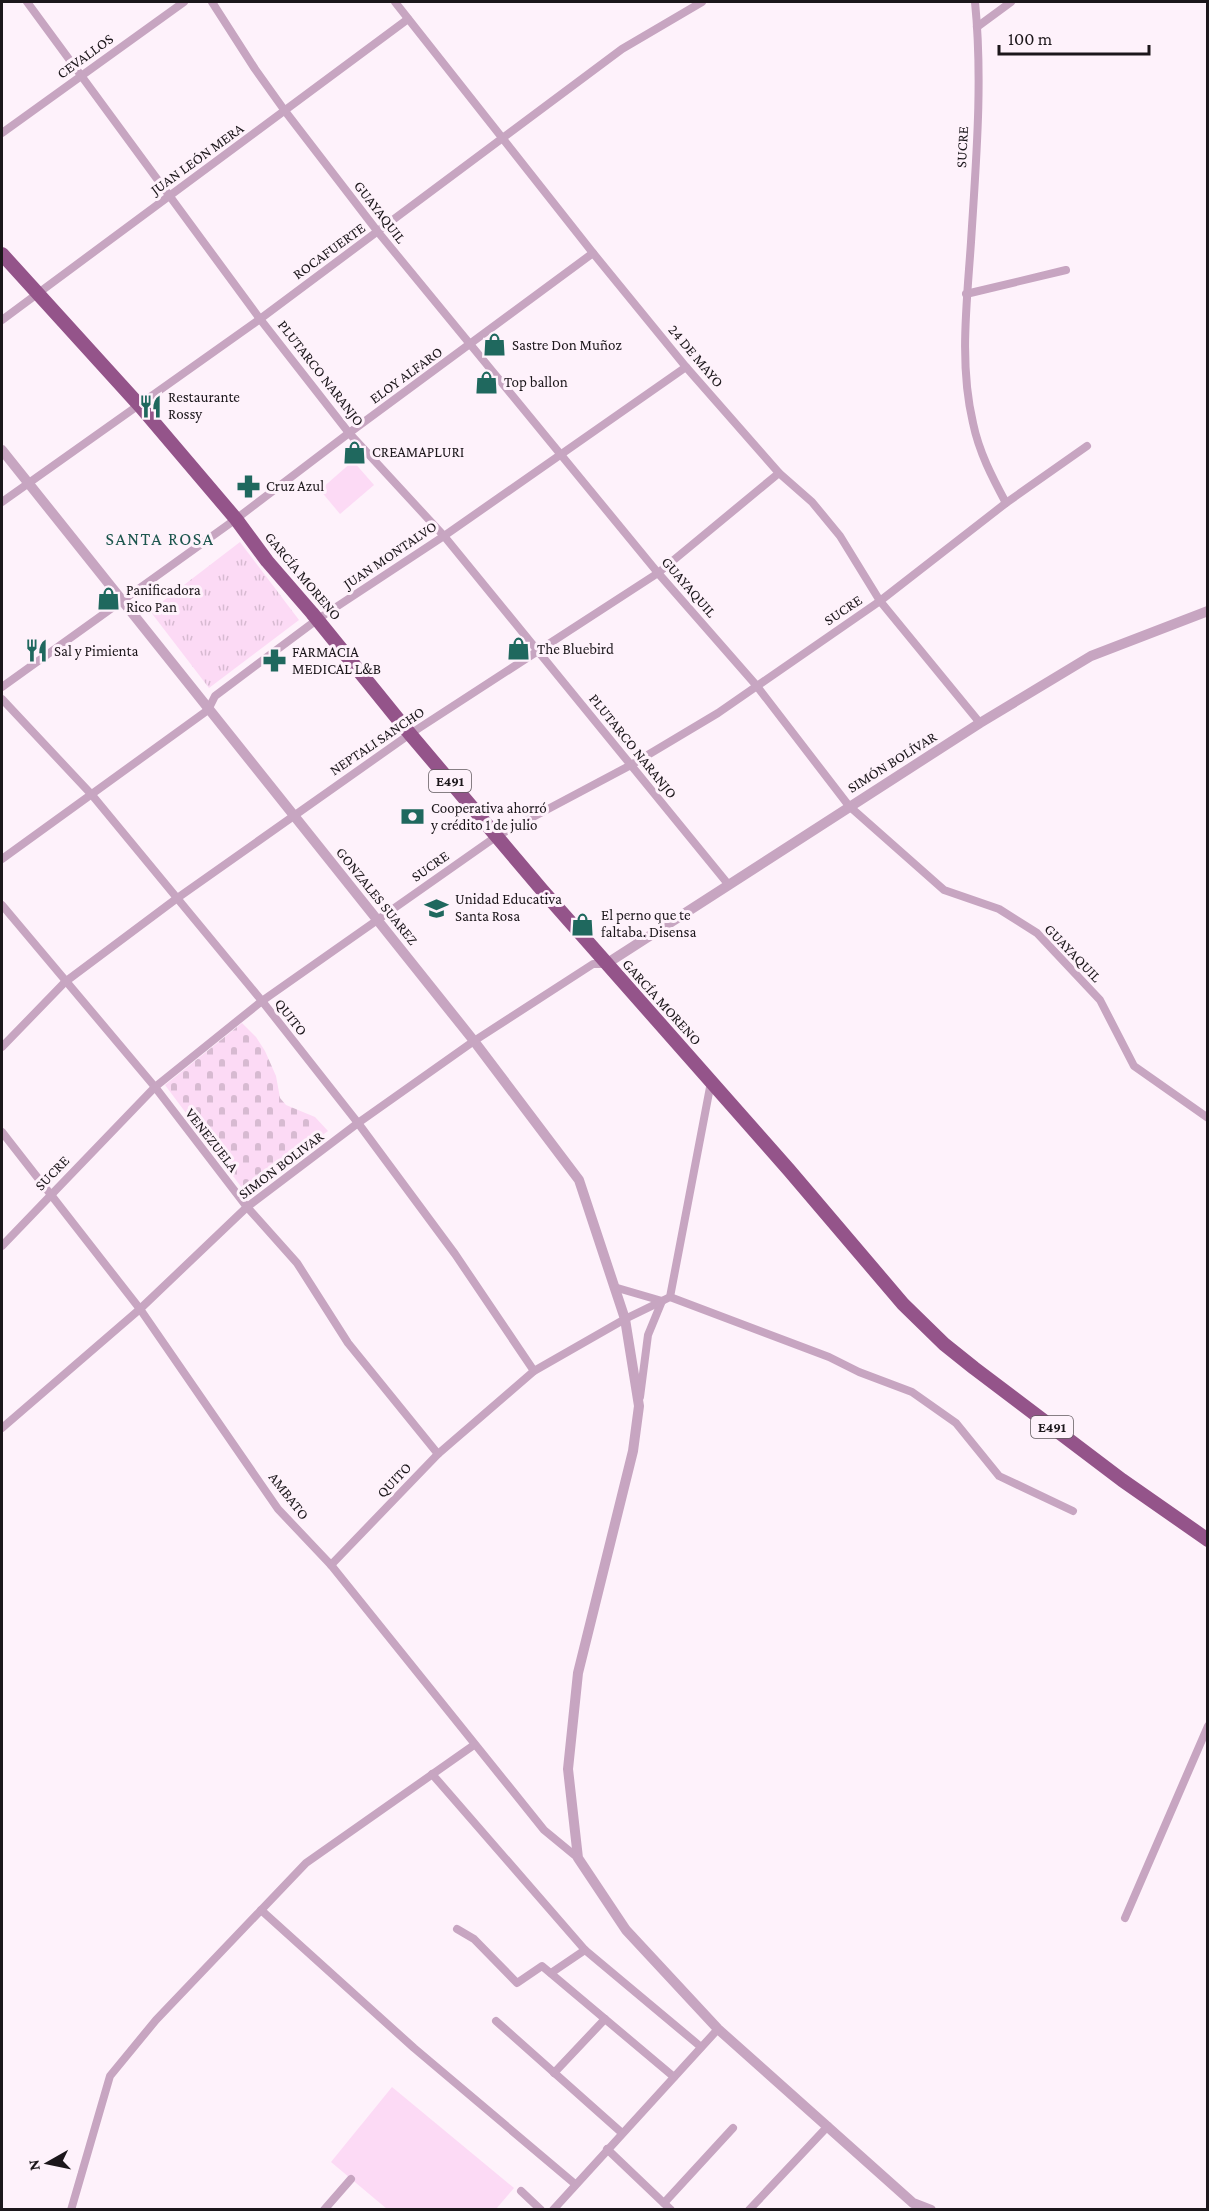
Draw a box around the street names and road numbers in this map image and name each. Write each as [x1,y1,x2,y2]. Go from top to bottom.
street label: CEVALLOS [54,30,116,82]
street label: JUAN LEÓN MERA [146,120,247,200]
street label: SUCRE [953,126,971,168]
street label: GUAYAQUIL [351,178,410,247]
street label: ROCAFUERTE [290,220,368,282]
street label: PLUTARCO NARANJO [274,317,367,430]
street label: 24 DE MAYO [665,322,727,390]
street label: ELOY ALFARO [367,343,445,407]
street label: JUAN MONTALVO [339,518,440,594]
street label: GARCÍA MORENO [262,529,344,623]
street label: GUAYAQUIL [659,554,720,621]
street label: SUCRE [821,592,865,628]
street label: PLUTARCO NARANJO [585,691,680,802]
street label: NEPTALI SANCHO [327,703,427,779]
street label: SIMÓN BOLÍVAR [845,728,940,796]
road number: E491 [429,770,471,792]
street label: GONZALES SUAREZ [333,844,421,948]
street label: SUCRE [408,847,452,885]
street label: GUAYAQUIL [1041,921,1105,986]
street label: GARCÍA MORENO [619,956,705,1048]
street label: QUITO [272,995,310,1039]
street label: VENEZUELA [182,1105,242,1175]
street label: SIMON BOLIVAR [236,1128,327,1202]
street label: SUCRE [32,1152,72,1194]
road number: E491 [1031,1416,1073,1438]
street label: QUITO [374,1459,414,1501]
street label: AMBATO [266,1469,312,1523]

